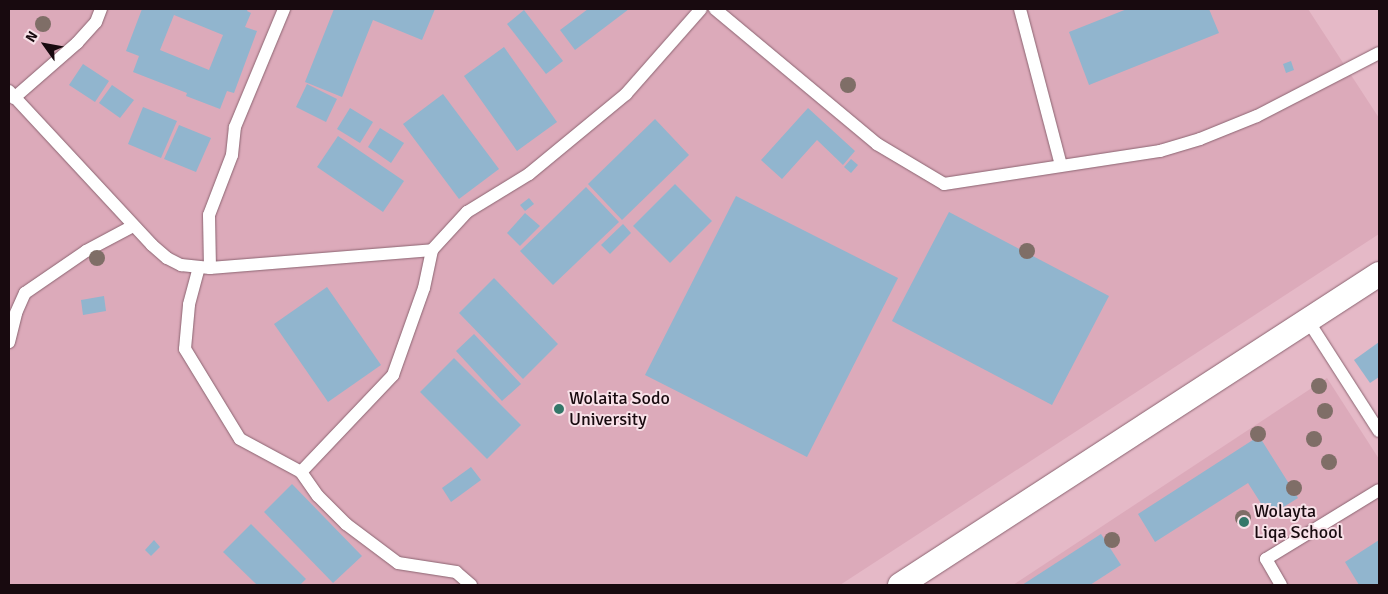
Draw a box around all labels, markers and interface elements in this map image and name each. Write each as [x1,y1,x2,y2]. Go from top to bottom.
north arrow [20,20,70,70]
text: N [22,28,42,45]
place label: Wolaita Sodo University [569,388,670,430]
marker: Wolaita Sodo University [553,403,565,415]
place label: Wolayta Liqa School [1254,501,1343,544]
marker: Wolayta Liqa School [1238,516,1250,528]

